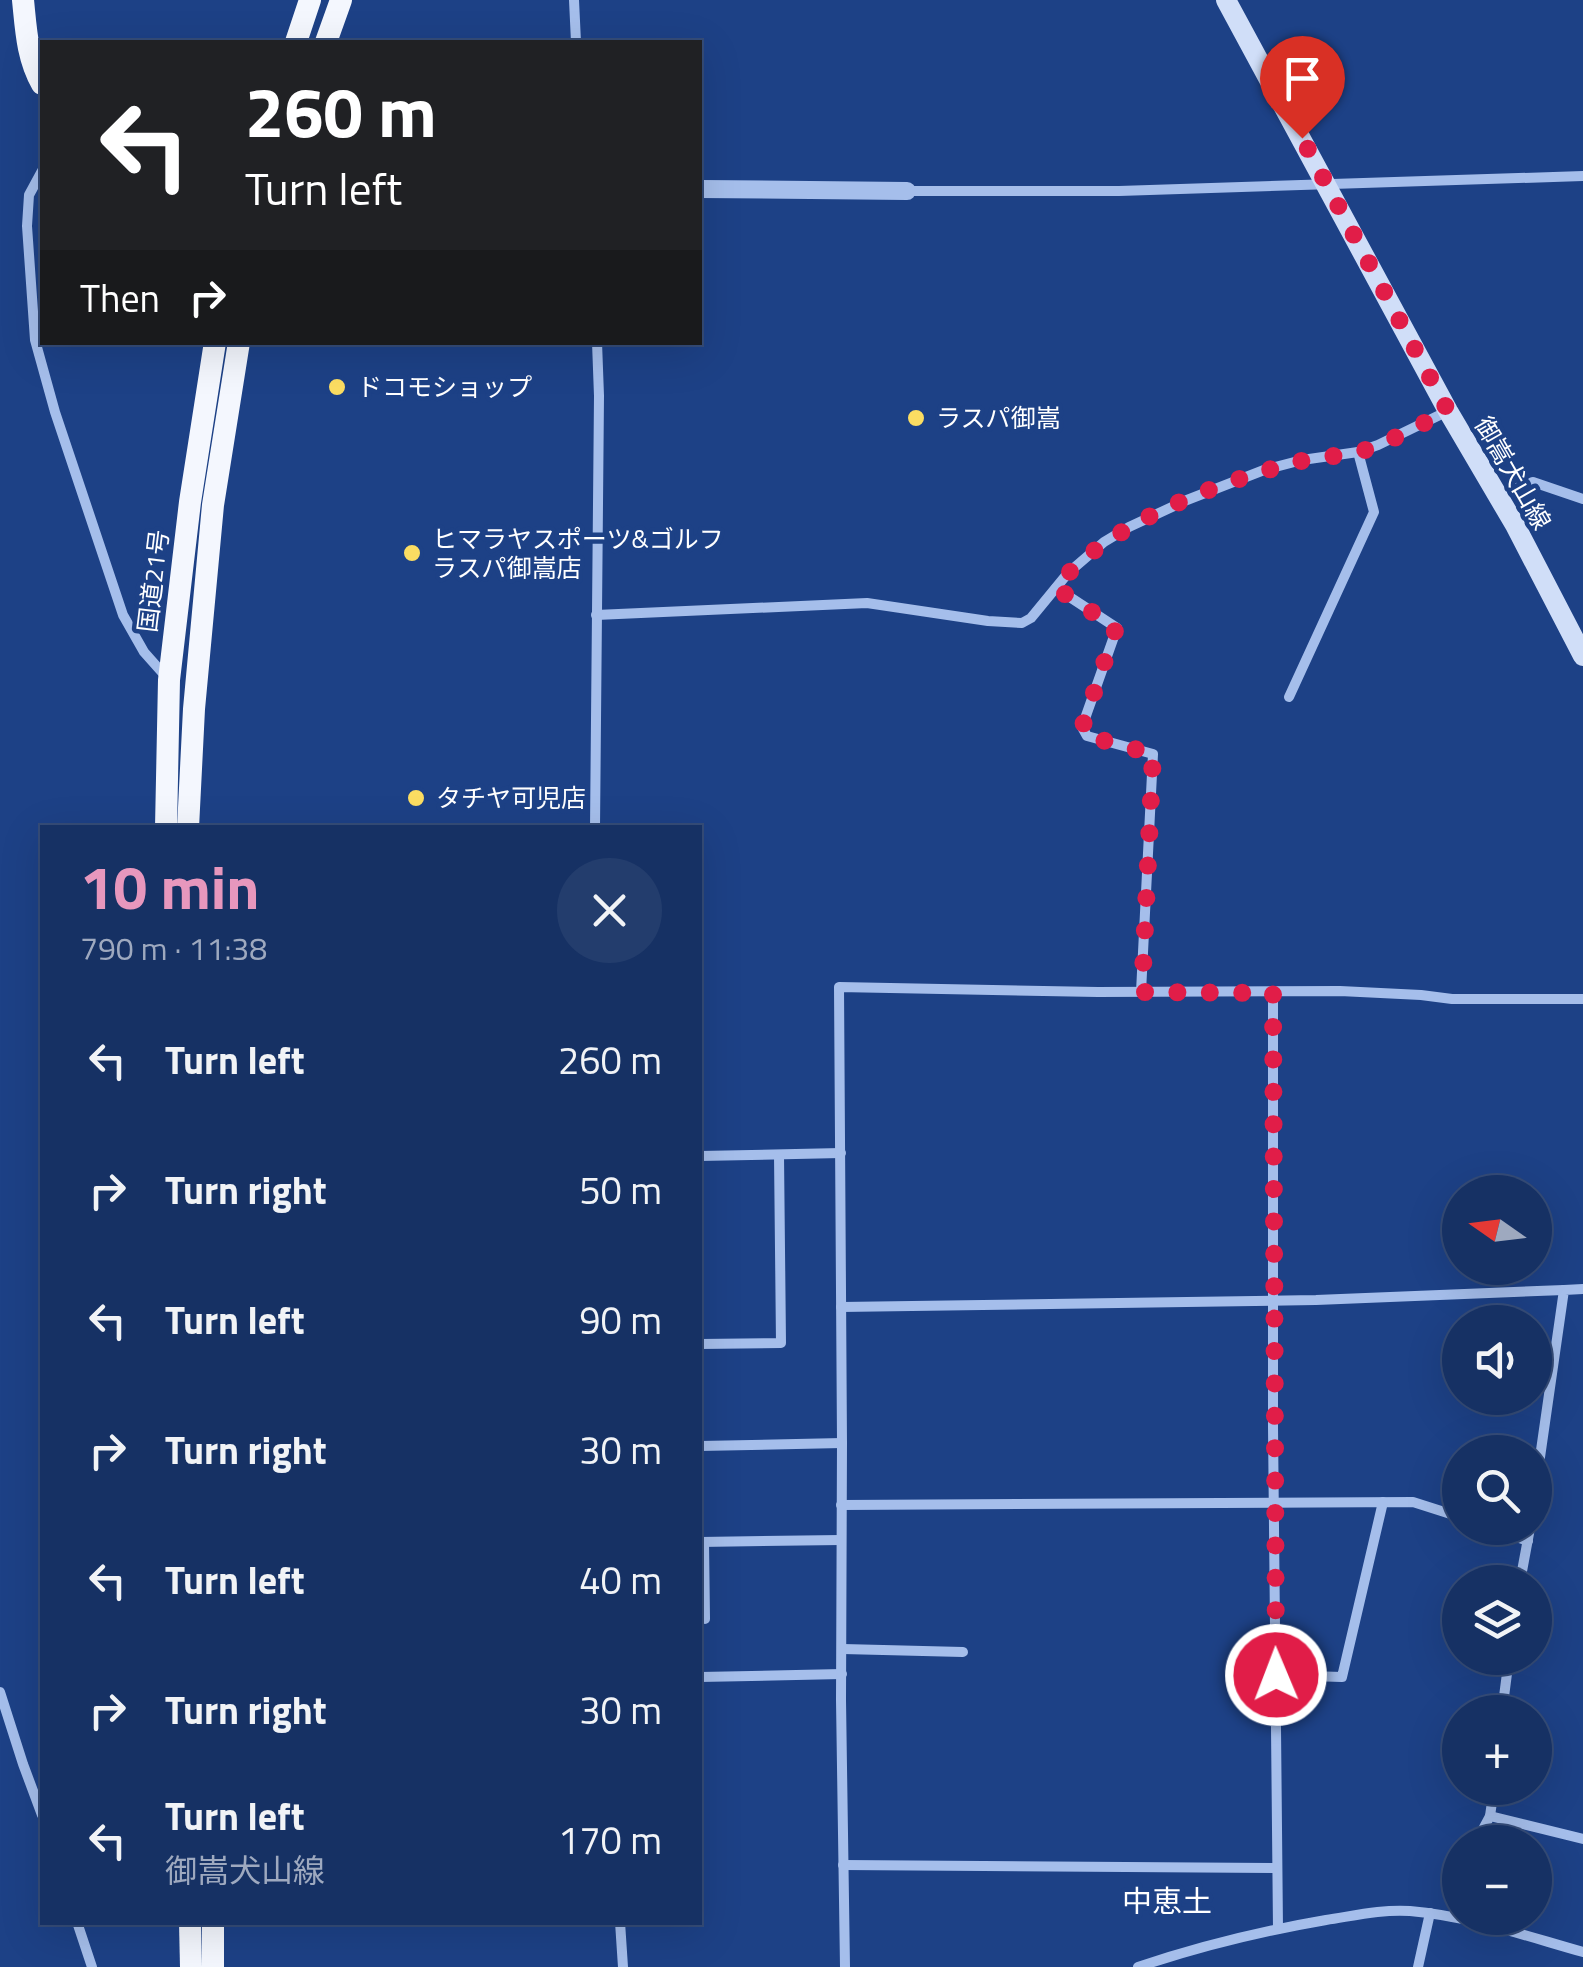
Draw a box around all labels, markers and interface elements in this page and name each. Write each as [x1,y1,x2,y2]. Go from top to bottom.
pin [1260,36,1345,139]
icon: arrive [1275,51,1330,106]
text: 260 m [245,58,437,164]
icon: left [80,80,210,210]
text: Turn left [245,154,402,222]
text: Then [80,269,160,327]
icon: right [180,270,235,325]
place label: ドコモショップ [357,368,532,406]
marker: ドコモショップ [326,376,348,398]
place label: ラスパ御嵩 [936,399,1061,437]
marker: ラスパ御嵩 [905,407,927,429]
street label: 御嵩犬山線 [1465,409,1561,537]
place label: ヒマラヤスポーツ&ゴルフ ラスパ御嵩店 [432,520,724,587]
street label: 国道21号 [128,528,178,634]
marker: ヒマラヤスポーツ&ゴルフ ラスパ御嵩店 [401,542,423,564]
place label: タチヤ可児店 [436,779,586,817]
marker: タチヤ可児店 [405,787,427,809]
text: 10 min [80,841,259,932]
button: close [557,858,662,963]
text: 790 m · 11:38 [80,924,267,972]
text: Turn left [165,1031,305,1089]
text: 260 m [558,1031,662,1089]
icon: left [80,1033,135,1088]
text: Turn right [165,1161,327,1219]
text: 50 m [579,1161,662,1219]
icon: right [80,1163,135,1218]
north arrow [1442,1175,1552,1285]
map controls [1442,1175,1552,1935]
text: Turn left [165,1291,305,1349]
text: 90 m [579,1291,662,1349]
icon: left [80,1293,135,1348]
button: sound [1442,1305,1552,1415]
text: Turn right [165,1421,327,1479]
text: 30 m [579,1421,662,1479]
icon: right [80,1423,135,1478]
button: search [1442,1435,1552,1545]
text: Turn left [165,1551,305,1609]
text: 40 m [579,1551,662,1609]
icon: left [80,1553,135,1608]
button: layers [1442,1565,1552,1675]
position arrow [1224,1623,1328,1727]
text: Turn right [165,1681,327,1739]
text: 30 m [579,1681,662,1739]
icon: right [80,1683,135,1738]
button: + [1442,1695,1552,1805]
text: Turn left [165,1787,305,1845]
text: 170 m [558,1811,662,1869]
icon: left [80,1813,135,1868]
button: − [1442,1825,1552,1935]
text: 御嵩犬山線 [165,1846,325,1894]
district label: 中恵土 [1122,1878,1212,1924]

